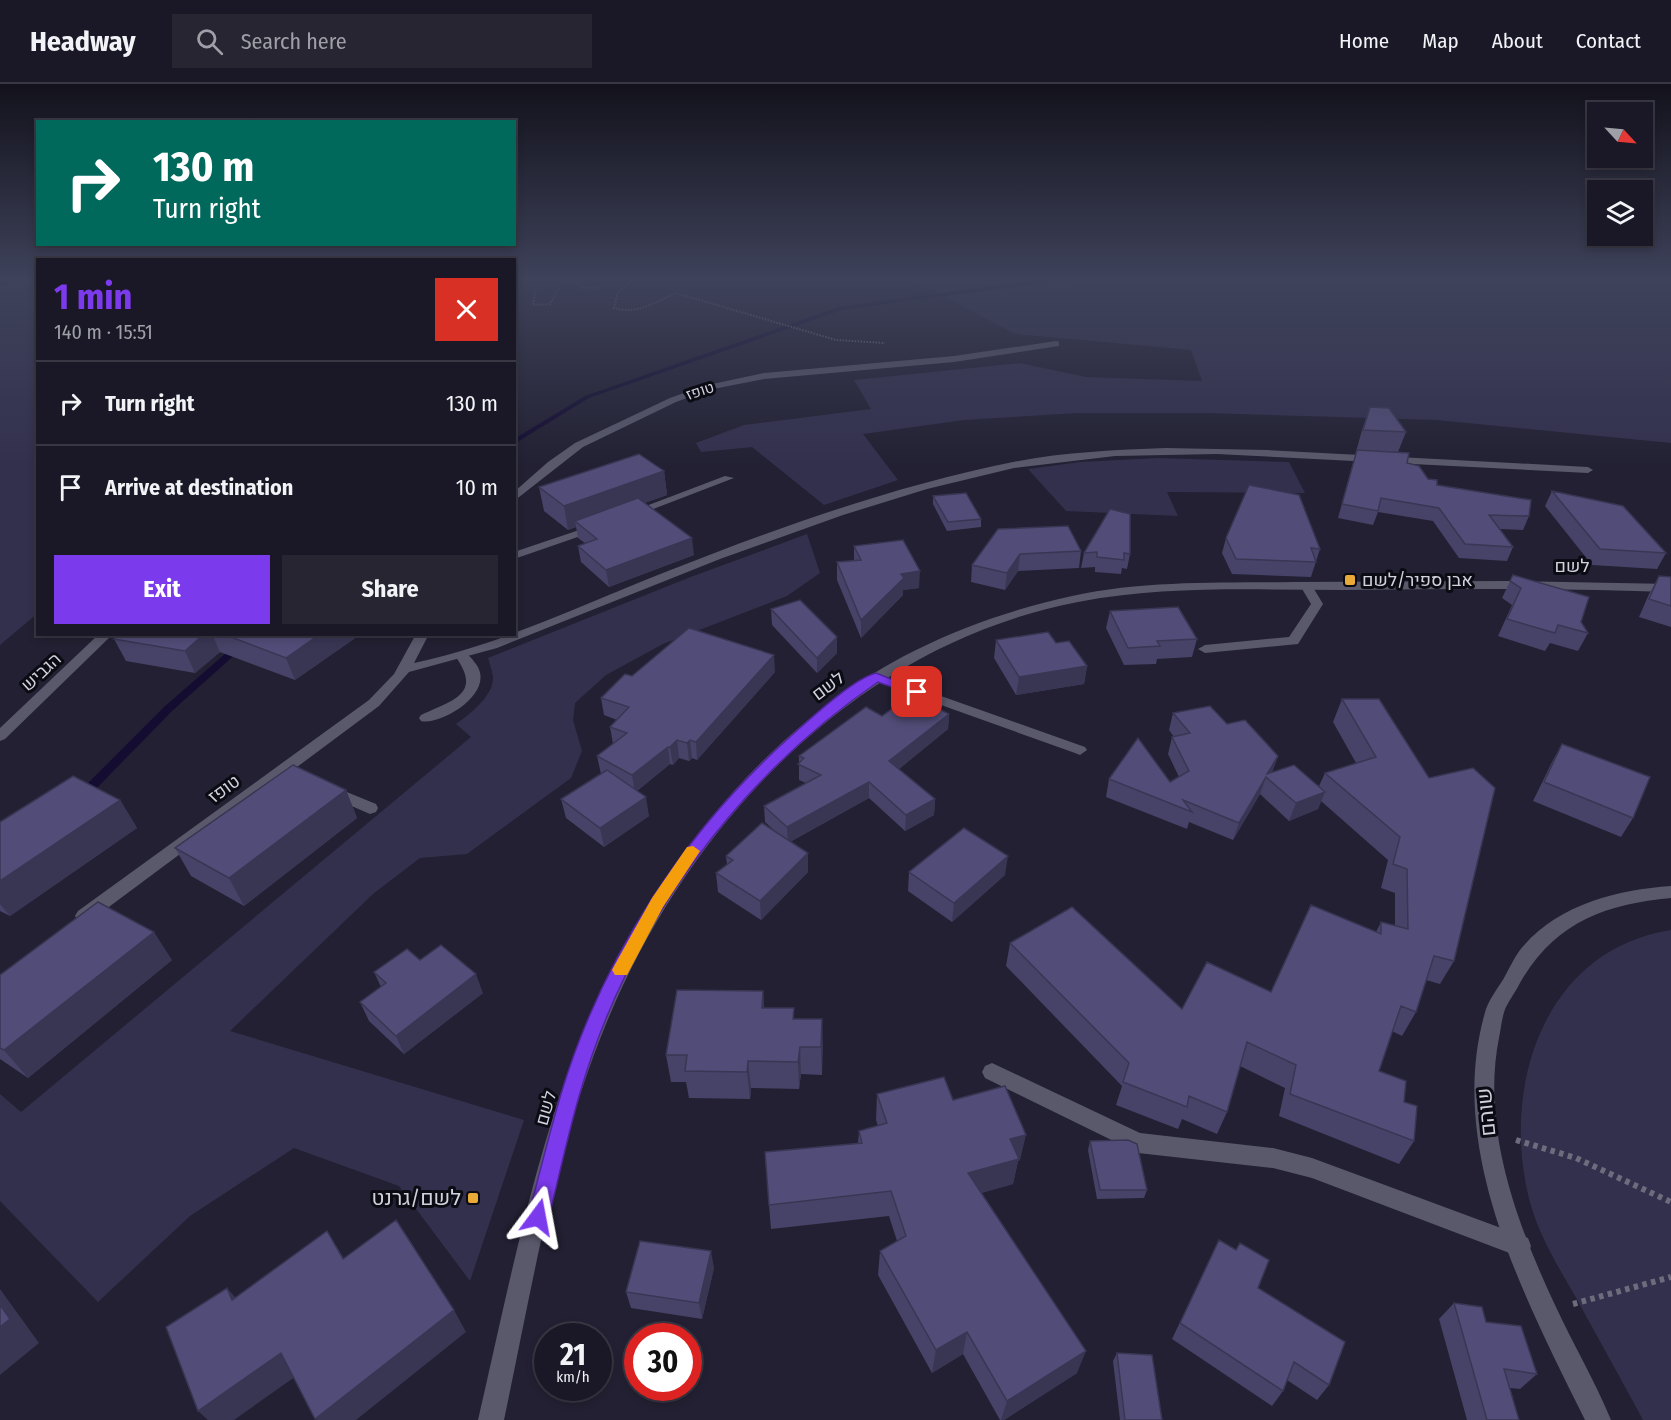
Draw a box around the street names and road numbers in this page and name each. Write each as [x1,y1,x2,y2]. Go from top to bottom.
street label: טופז [684,378,716,404]
street label: לשם [1555,555,1589,577]
street label: הגביש [16,648,66,696]
street label: לשם [807,667,849,705]
street label: טופז [204,770,244,808]
street label: שוהם [1471,1086,1501,1138]
street label: לשם [531,1088,561,1128]

